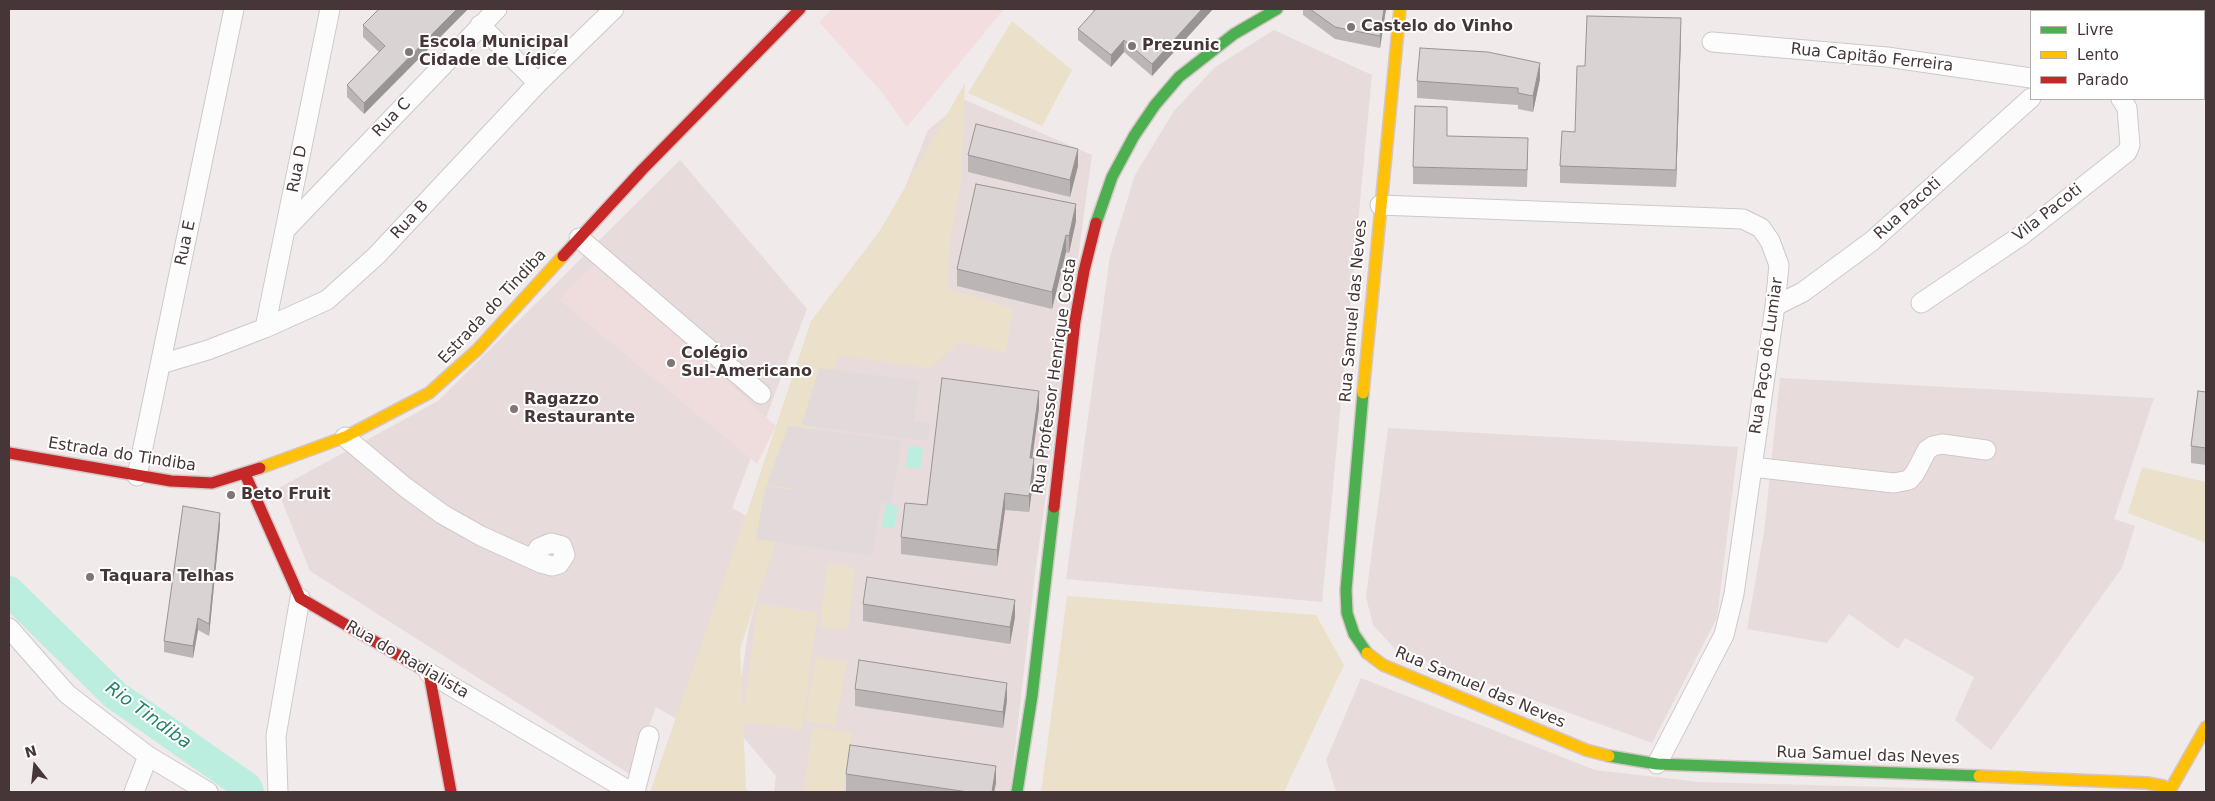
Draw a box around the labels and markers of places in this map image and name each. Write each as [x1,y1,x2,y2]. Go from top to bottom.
place label: Castelo do Vinho [1361,17,1513,37]
marker: Castelo do Vinho [1345,21,1357,33]
place label: Escola Municipal Cidade de Lídice [419,33,569,71]
place label: Prezunic [1142,36,1220,56]
marker: Prezunic [1126,40,1138,52]
marker: Escola Municipal Cidade de Lídice [403,46,415,58]
place label: Colégio Sul-Americano [681,344,812,382]
marker: Colégio Sul-Americano [665,357,677,369]
place label: Ragazzo Restaurante [524,390,635,428]
marker: Ragazzo Restaurante [508,403,520,415]
place label: Beto Fruit [241,485,331,505]
marker: Beto Fruit [225,489,237,501]
place label: Taquara Telhas [100,567,234,587]
marker: Taquara Telhas [84,571,96,583]

